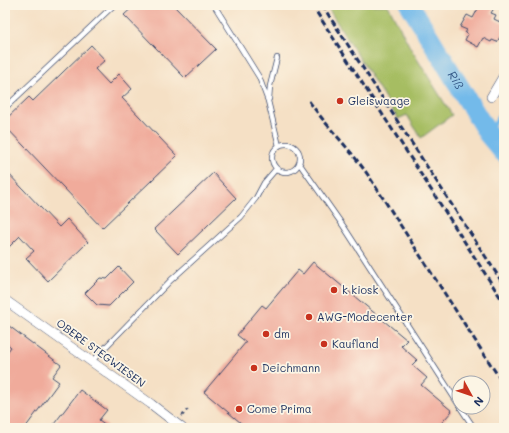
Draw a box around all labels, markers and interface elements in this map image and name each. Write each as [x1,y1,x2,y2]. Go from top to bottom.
water label: Riß [445,68,468,92]
place label: Gleiswaage [348,93,410,108]
marker: Gleiswaage [335,96,345,106]
place label: k kiosk [342,282,378,297]
marker: k kiosk [329,285,339,295]
place label: AWG-Modecenter [317,309,413,324]
marker: AWG-Modecenter [304,312,314,322]
street label: OBERE STEGWIESEN [54,315,149,390]
place label: dm [274,326,290,341]
marker: dm [261,329,271,339]
place label: Kaufland [332,336,379,351]
marker: Kaufland [319,339,329,349]
place label: Deichmann [262,360,320,375]
marker: Deichmann [249,363,259,373]
north arrow [451,375,491,415]
text: N [471,394,487,410]
place label: Come Prima [247,401,312,416]
marker: Come Prima [234,404,244,414]

